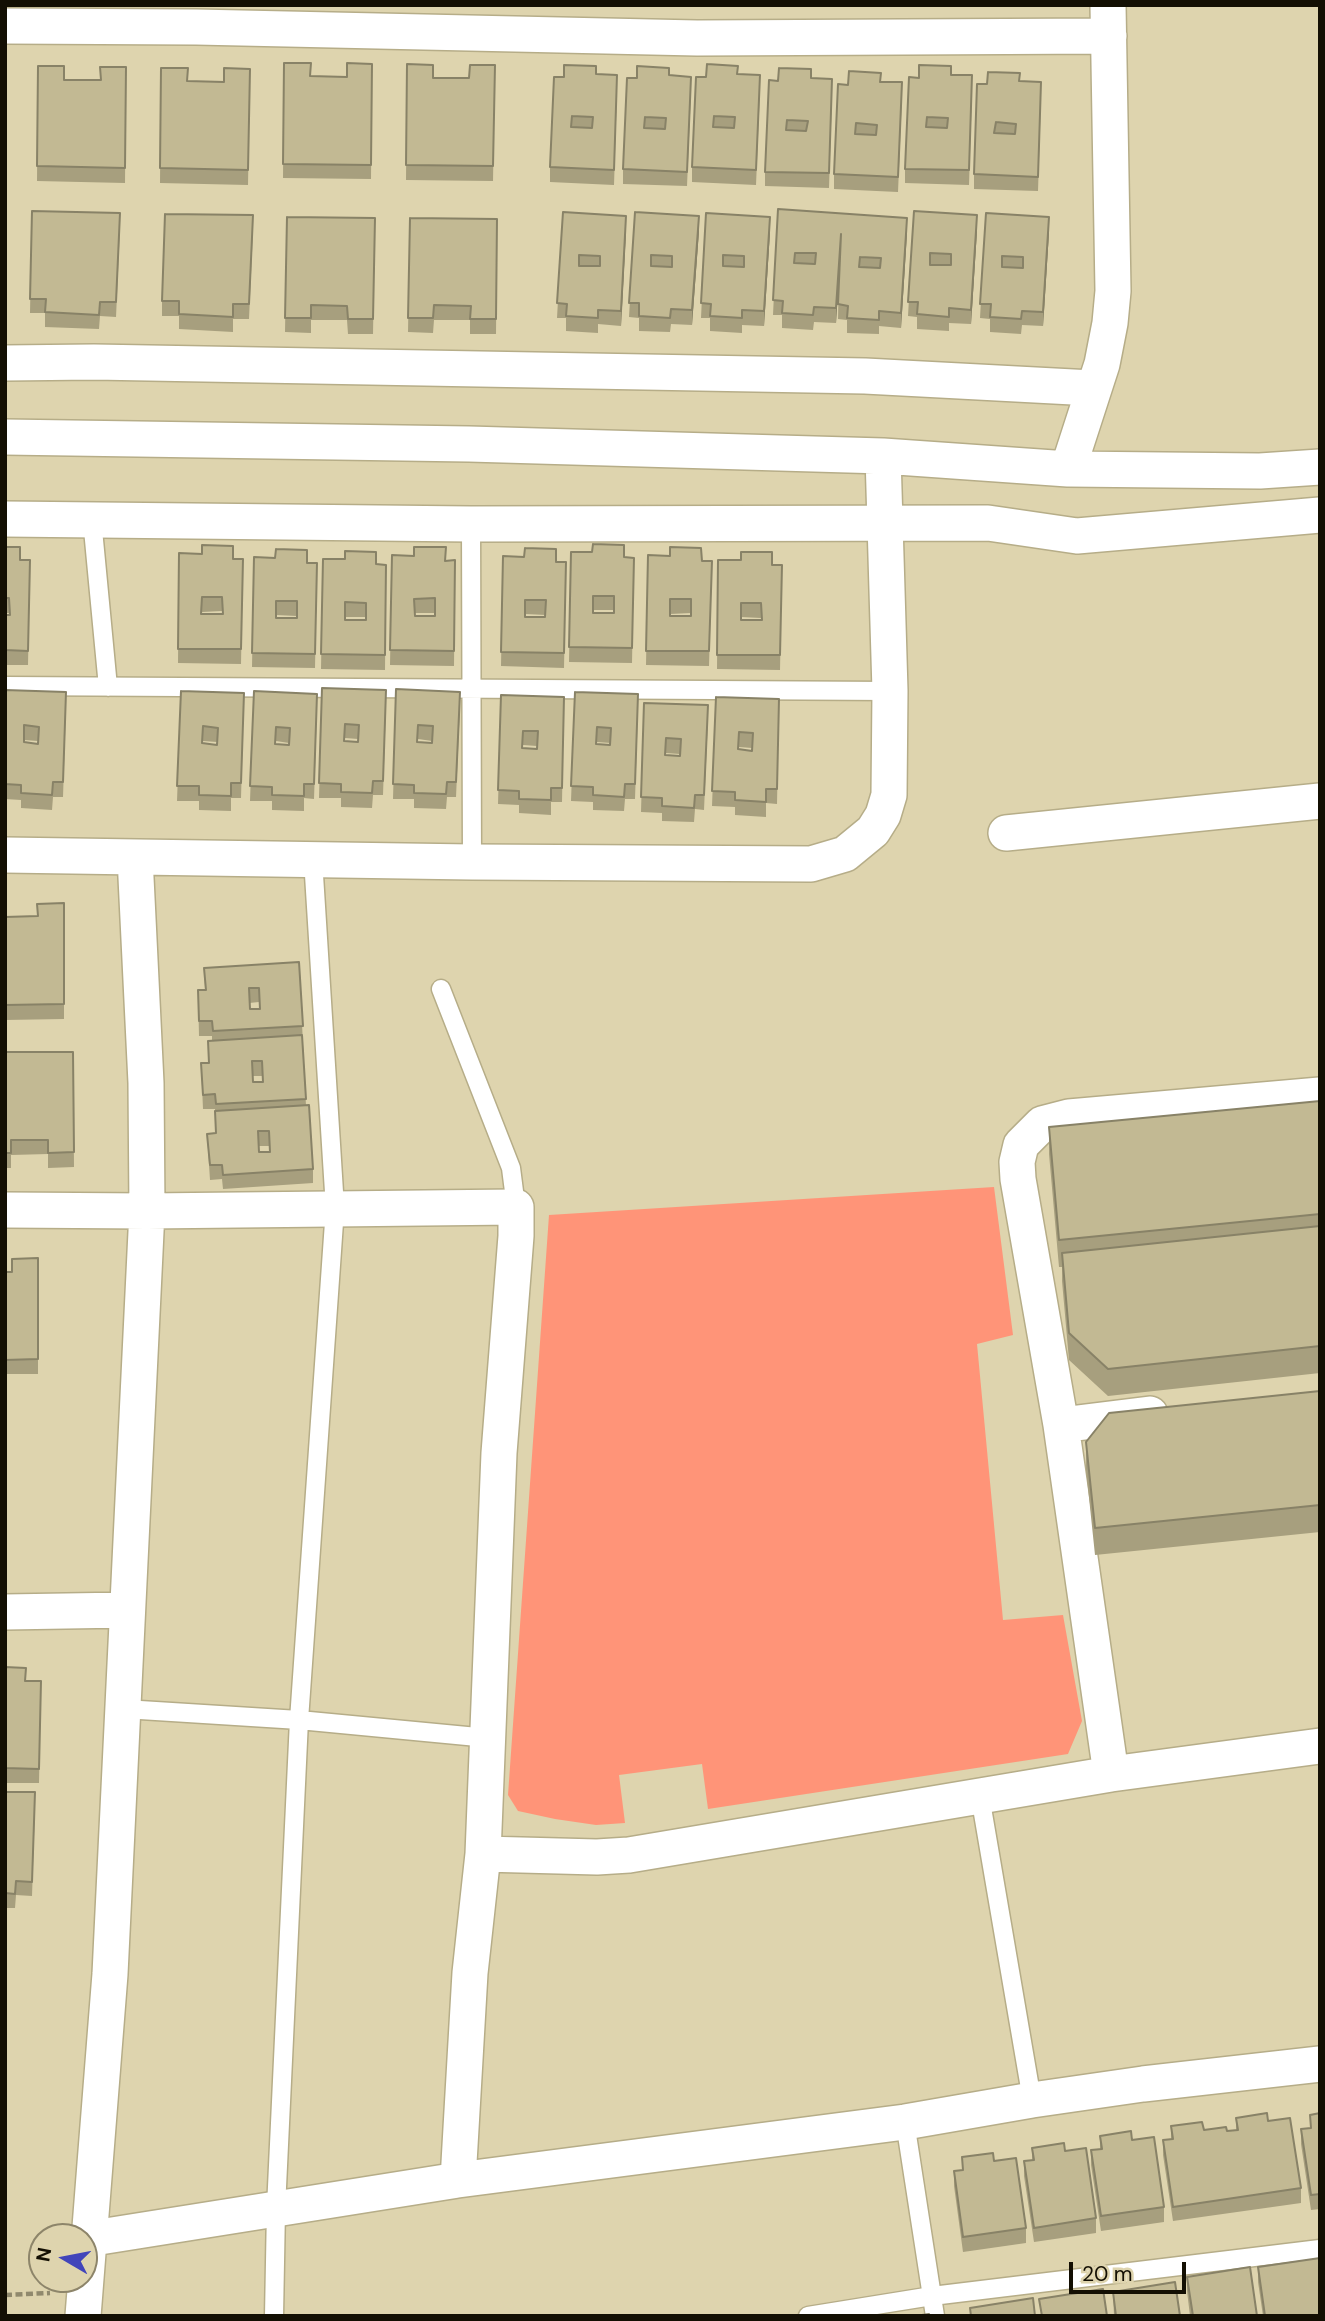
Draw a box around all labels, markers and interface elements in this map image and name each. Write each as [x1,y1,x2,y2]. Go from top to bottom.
north arrow [28,2223,98,2293]
text: N [30,2246,57,2264]
scale bar [1073,2248,1190,2292]
text: 20 m [1082,2260,1133,2288]

